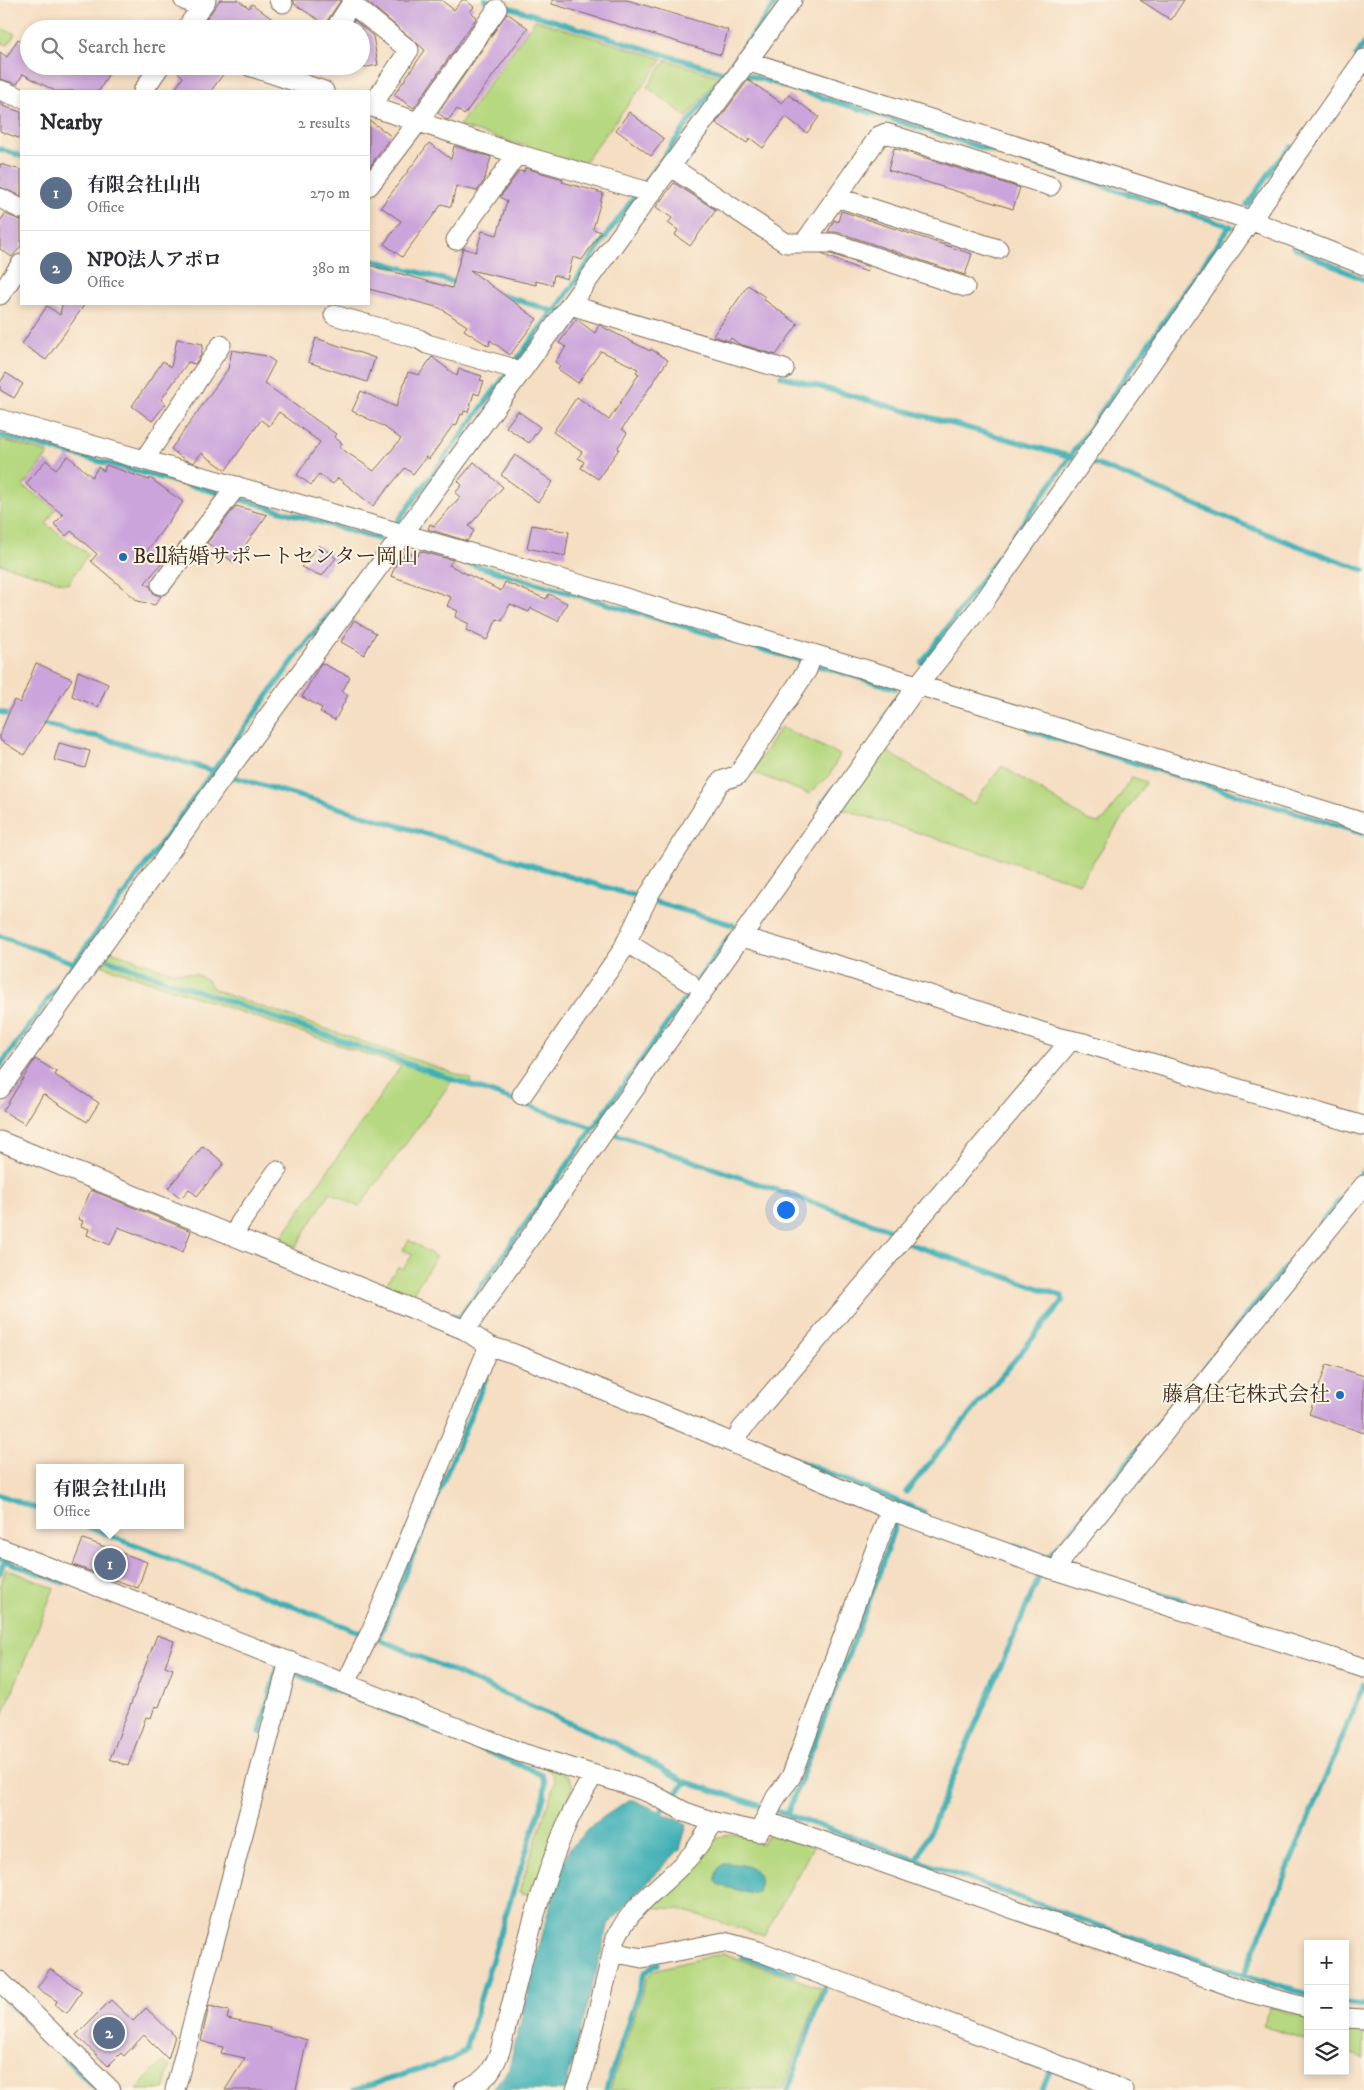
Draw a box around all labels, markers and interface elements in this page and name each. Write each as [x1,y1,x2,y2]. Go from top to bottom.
search box [20,20,370,75]
icon: search [38,34,66,62]
text: Search here [78,36,166,59]
text: Nearby [40,110,102,136]
text: 2 results [298,113,350,133]
text: 有限会社山出 [87,174,201,197]
text: 1 [53,183,59,203]
text: 270 m [310,183,350,203]
text: Office [87,197,124,217]
text: NPO法人アポロ [87,249,222,272]
text: 2 [52,258,60,278]
text: 380 m [312,258,350,278]
text: Office [87,272,124,292]
place label: Bell結婚サポートセンター岡山 [133,544,418,570]
marker: Bell結婚サポートセンター岡山 [117,551,129,563]
your location [773,1197,799,1223]
place label: 藤倉住宅株式会社 [1162,1382,1330,1408]
marker: 藤倉住宅株式会社 [1334,1389,1346,1401]
popup [36,1464,184,1529]
text: 有限会社山出 [53,1478,167,1501]
text: Office [53,1501,90,1521]
pin: 1 [94,1545,126,1583]
map controls [1304,1940,1349,2075]
button: + [1304,1940,1349,1985]
button: − [1304,1985,1349,2030]
pin: 2 [93,2014,125,2052]
button: layers [1304,2030,1349,2075]

